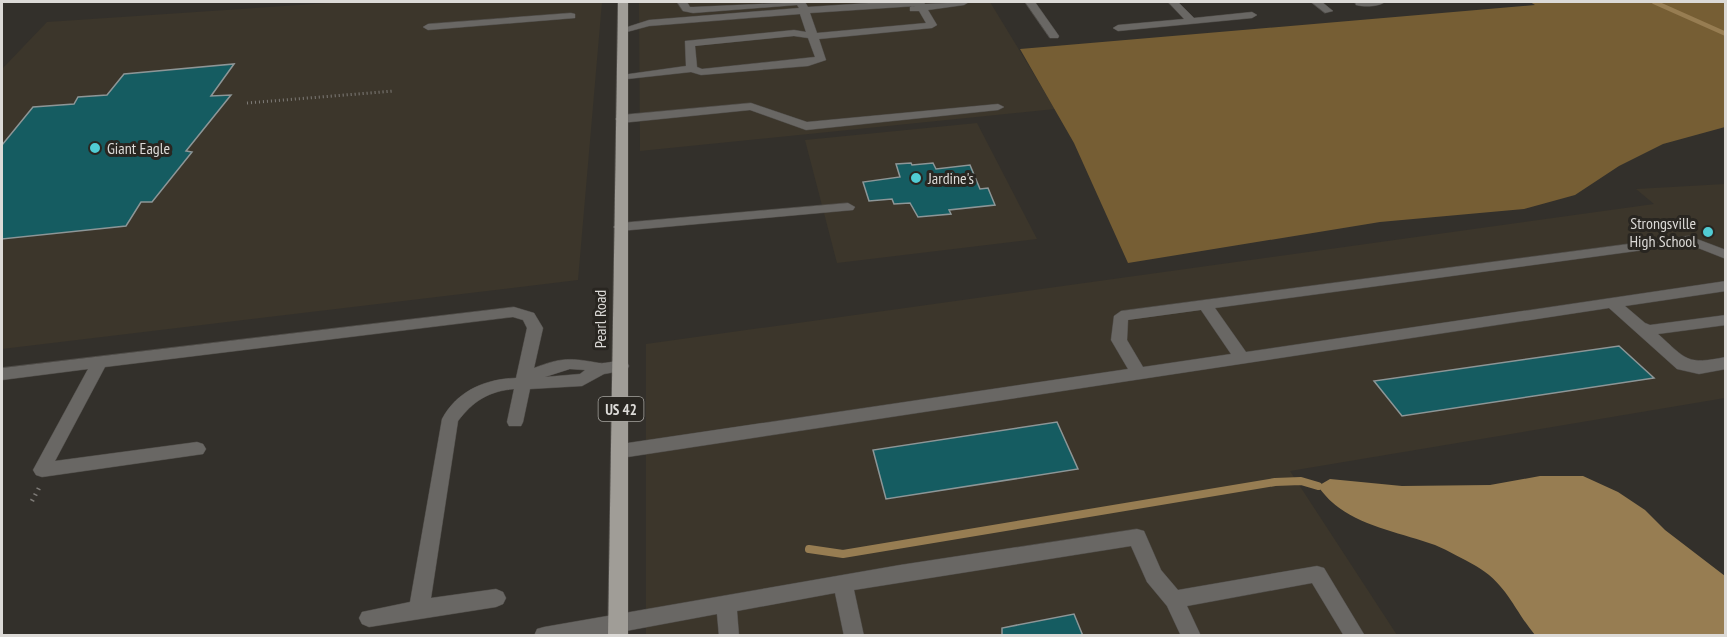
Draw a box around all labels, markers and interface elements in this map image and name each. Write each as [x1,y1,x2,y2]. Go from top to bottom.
place label: Giant Eagle [107,138,170,158]
marker: Giant Eagle [88,141,102,155]
place label: Jardine's [927,168,974,188]
marker: Jardine's [909,171,923,185]
place label: Strongsville High School [1629,213,1696,251]
marker: Strongsville High School [1701,225,1715,239]
street label: Pearl Road [590,290,610,348]
road number: US 42 [598,397,644,421]

